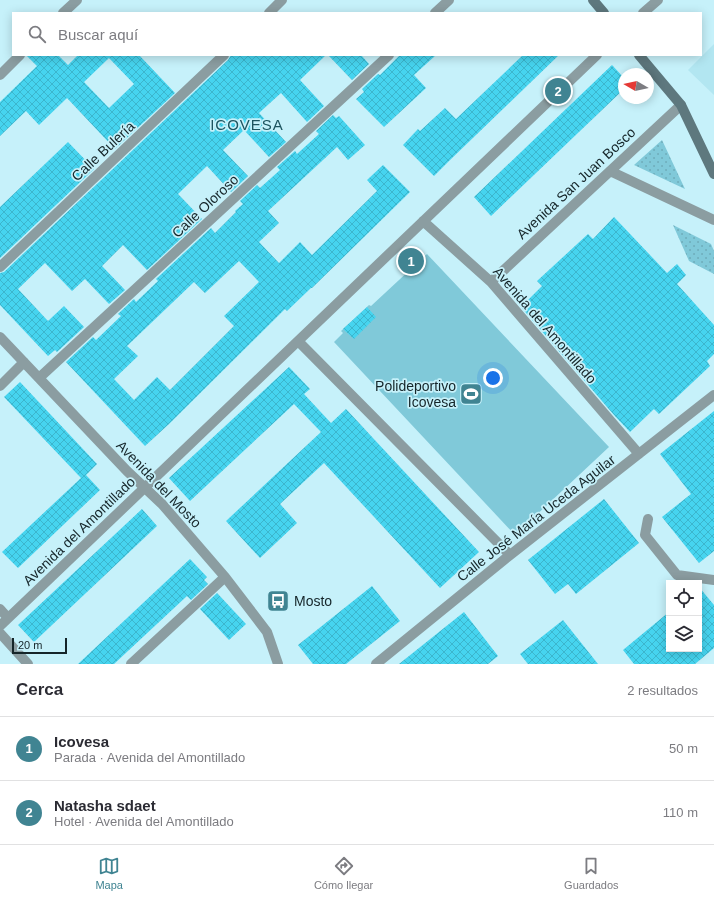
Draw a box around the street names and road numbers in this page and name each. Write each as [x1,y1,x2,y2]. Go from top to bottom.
street label: Calle Bulería [68,118,138,184]
street label: Avenida San Juan Bosco [513,124,639,242]
street label: Calle Oloroso [169,171,242,241]
street label: Avenida del Amontillado [490,263,600,387]
street label: Avenida del Mosto [113,437,205,531]
street label: Calle José María Uceda Aguilar [454,451,618,585]
street label: Avenida del Amontillado [20,473,138,589]

